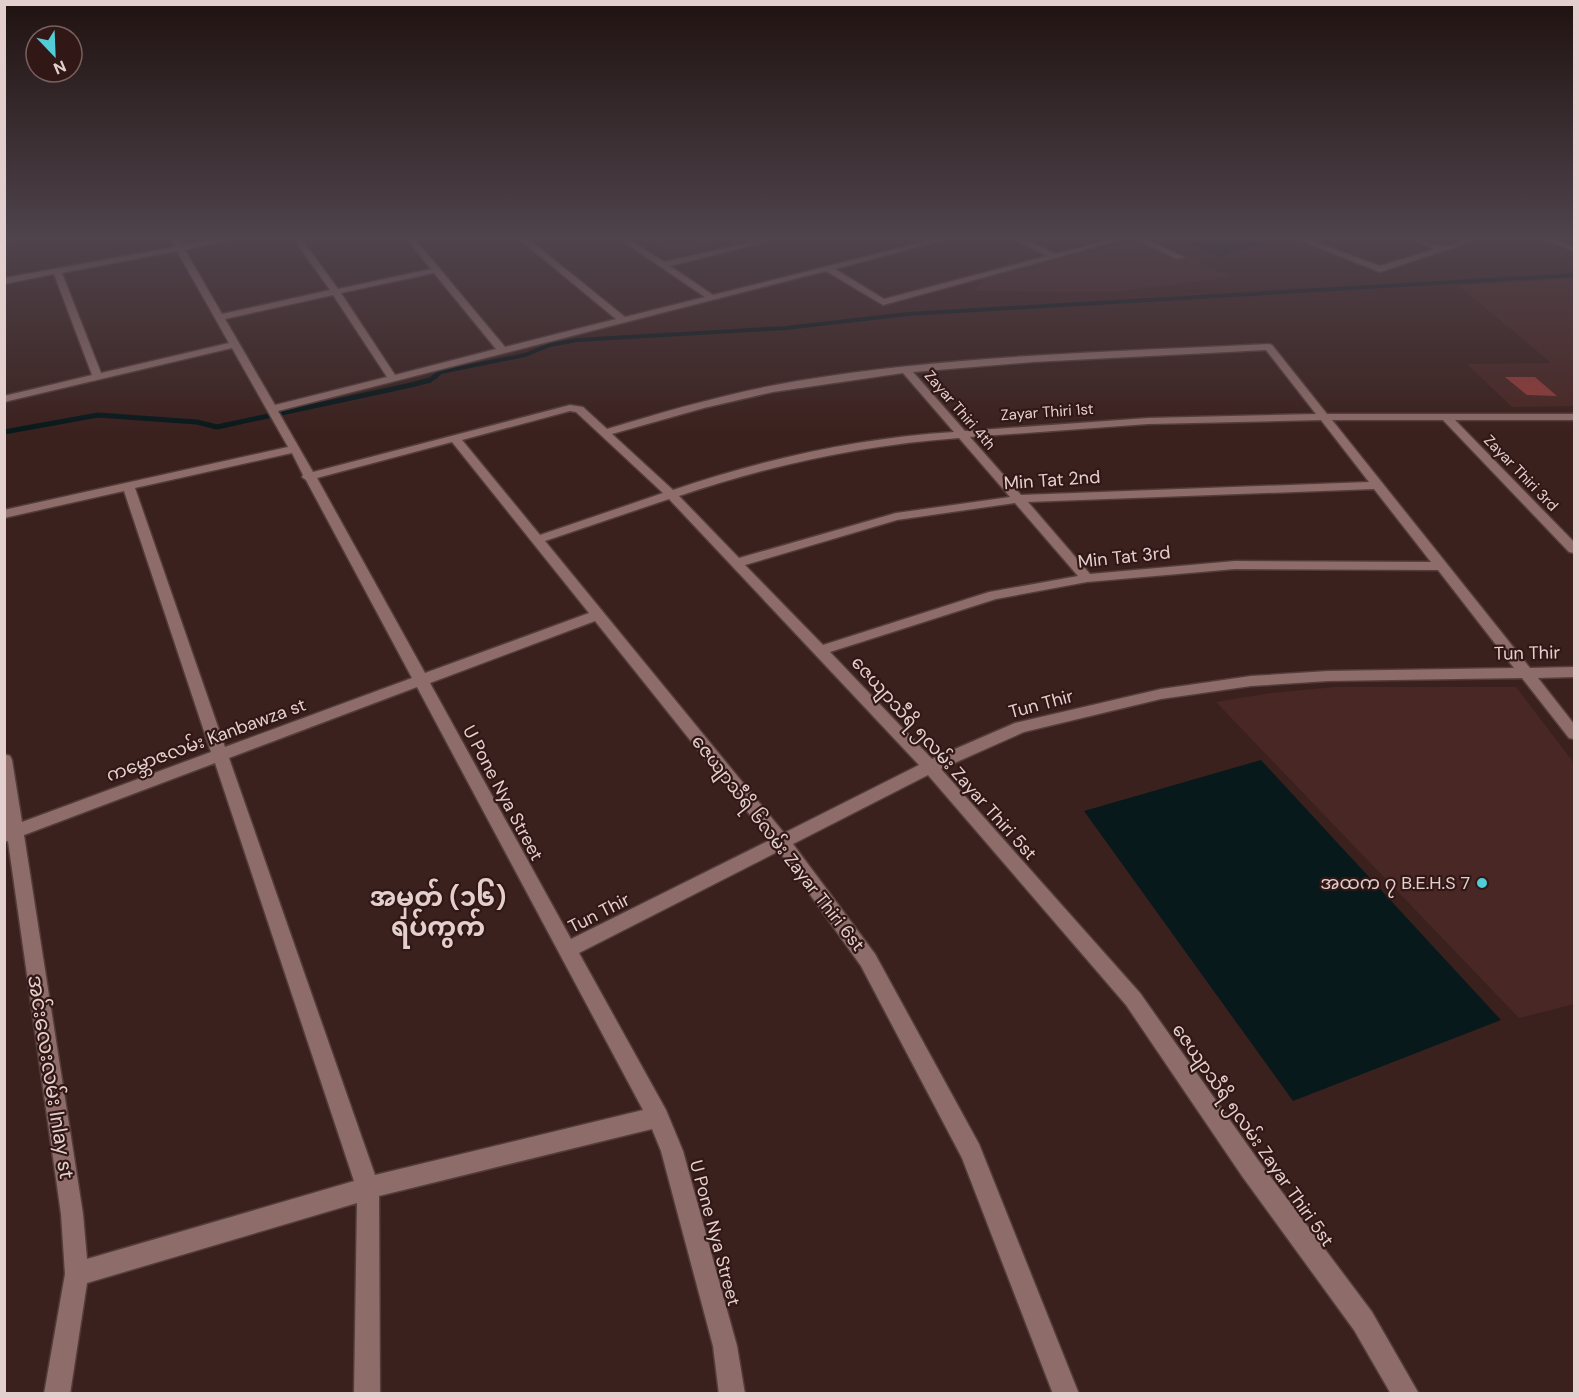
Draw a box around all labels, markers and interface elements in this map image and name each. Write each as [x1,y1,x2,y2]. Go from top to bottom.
north arrow [24,24,84,84]
text: N [50,55,69,79]
street label: Zayar Thiri 4th [920,366,1000,454]
street label: Zayar Thiri 1st [1000,399,1094,425]
street label: Zayar Thiri 3rd [1479,430,1563,516]
street label: Min Tat 2nd [1003,465,1101,495]
street label: Min Tat 3rd [1077,540,1171,574]
street label: Tun Thir [1494,640,1561,666]
street label: ဇေယျာသီရိ ၅လမ်း Zayar Thiri 5st [844,650,1044,867]
street label: Tun Thir [1006,684,1076,724]
street label: ကမ္ဘောဇလမ်း Kanbawza st [102,692,310,790]
street label: U Pone Nya Street [457,721,549,865]
street label: ဇေယျာသီရိ ၆လမ်း Zayar Thiri 6st [684,729,872,958]
place label: အထက ၇ B.E.H.S 7 [1320,871,1470,898]
marker: အထက ၇ B.E.H.S 7 [1475,876,1489,890]
district label: အမှတ် (၁၆) ရပ်ကွက် [370,878,506,949]
street label: Tun Thir [564,887,634,939]
street label: အင်းလေးလမ်း Inlay st [21,973,83,1181]
street label: ဇေယျာသီရိ ၅လမ်း Zayar Thiri 5st [1164,1018,1341,1253]
street label: U Pone Nya Street [684,1157,746,1309]

